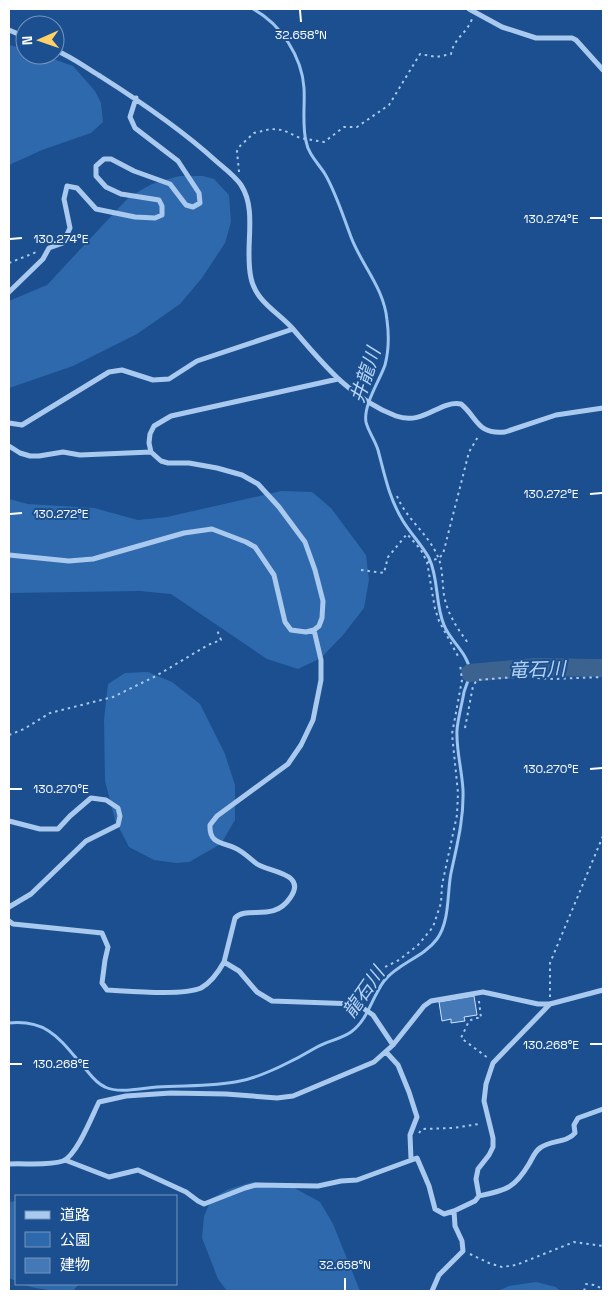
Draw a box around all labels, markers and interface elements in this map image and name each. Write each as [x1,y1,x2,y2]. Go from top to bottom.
north arrow [15,15,65,65]
text: 32.658°N [275,27,327,43]
text: N [18,35,36,45]
text: 130.274°E [524,211,579,227]
text: 130.274°E [34,231,89,247]
water label: 井龍川 [345,342,387,406]
text: 130.272°E [523,486,579,502]
text: 130.272°E [33,506,89,522]
water label: 竜石川 [508,656,568,683]
text: 130.270°E [523,761,579,777]
text: 130.270°E [33,781,89,797]
water label: 龍石川 [337,960,391,1023]
text: 130.268°E [523,1037,579,1053]
text: 130.268°E [33,1056,89,1072]
legend [15,1195,178,1285]
text: 道路 [60,1205,90,1224]
text: 公園 [60,1230,90,1249]
text: 建物 [60,1255,90,1274]
text: 32.658°N [319,1257,371,1273]

